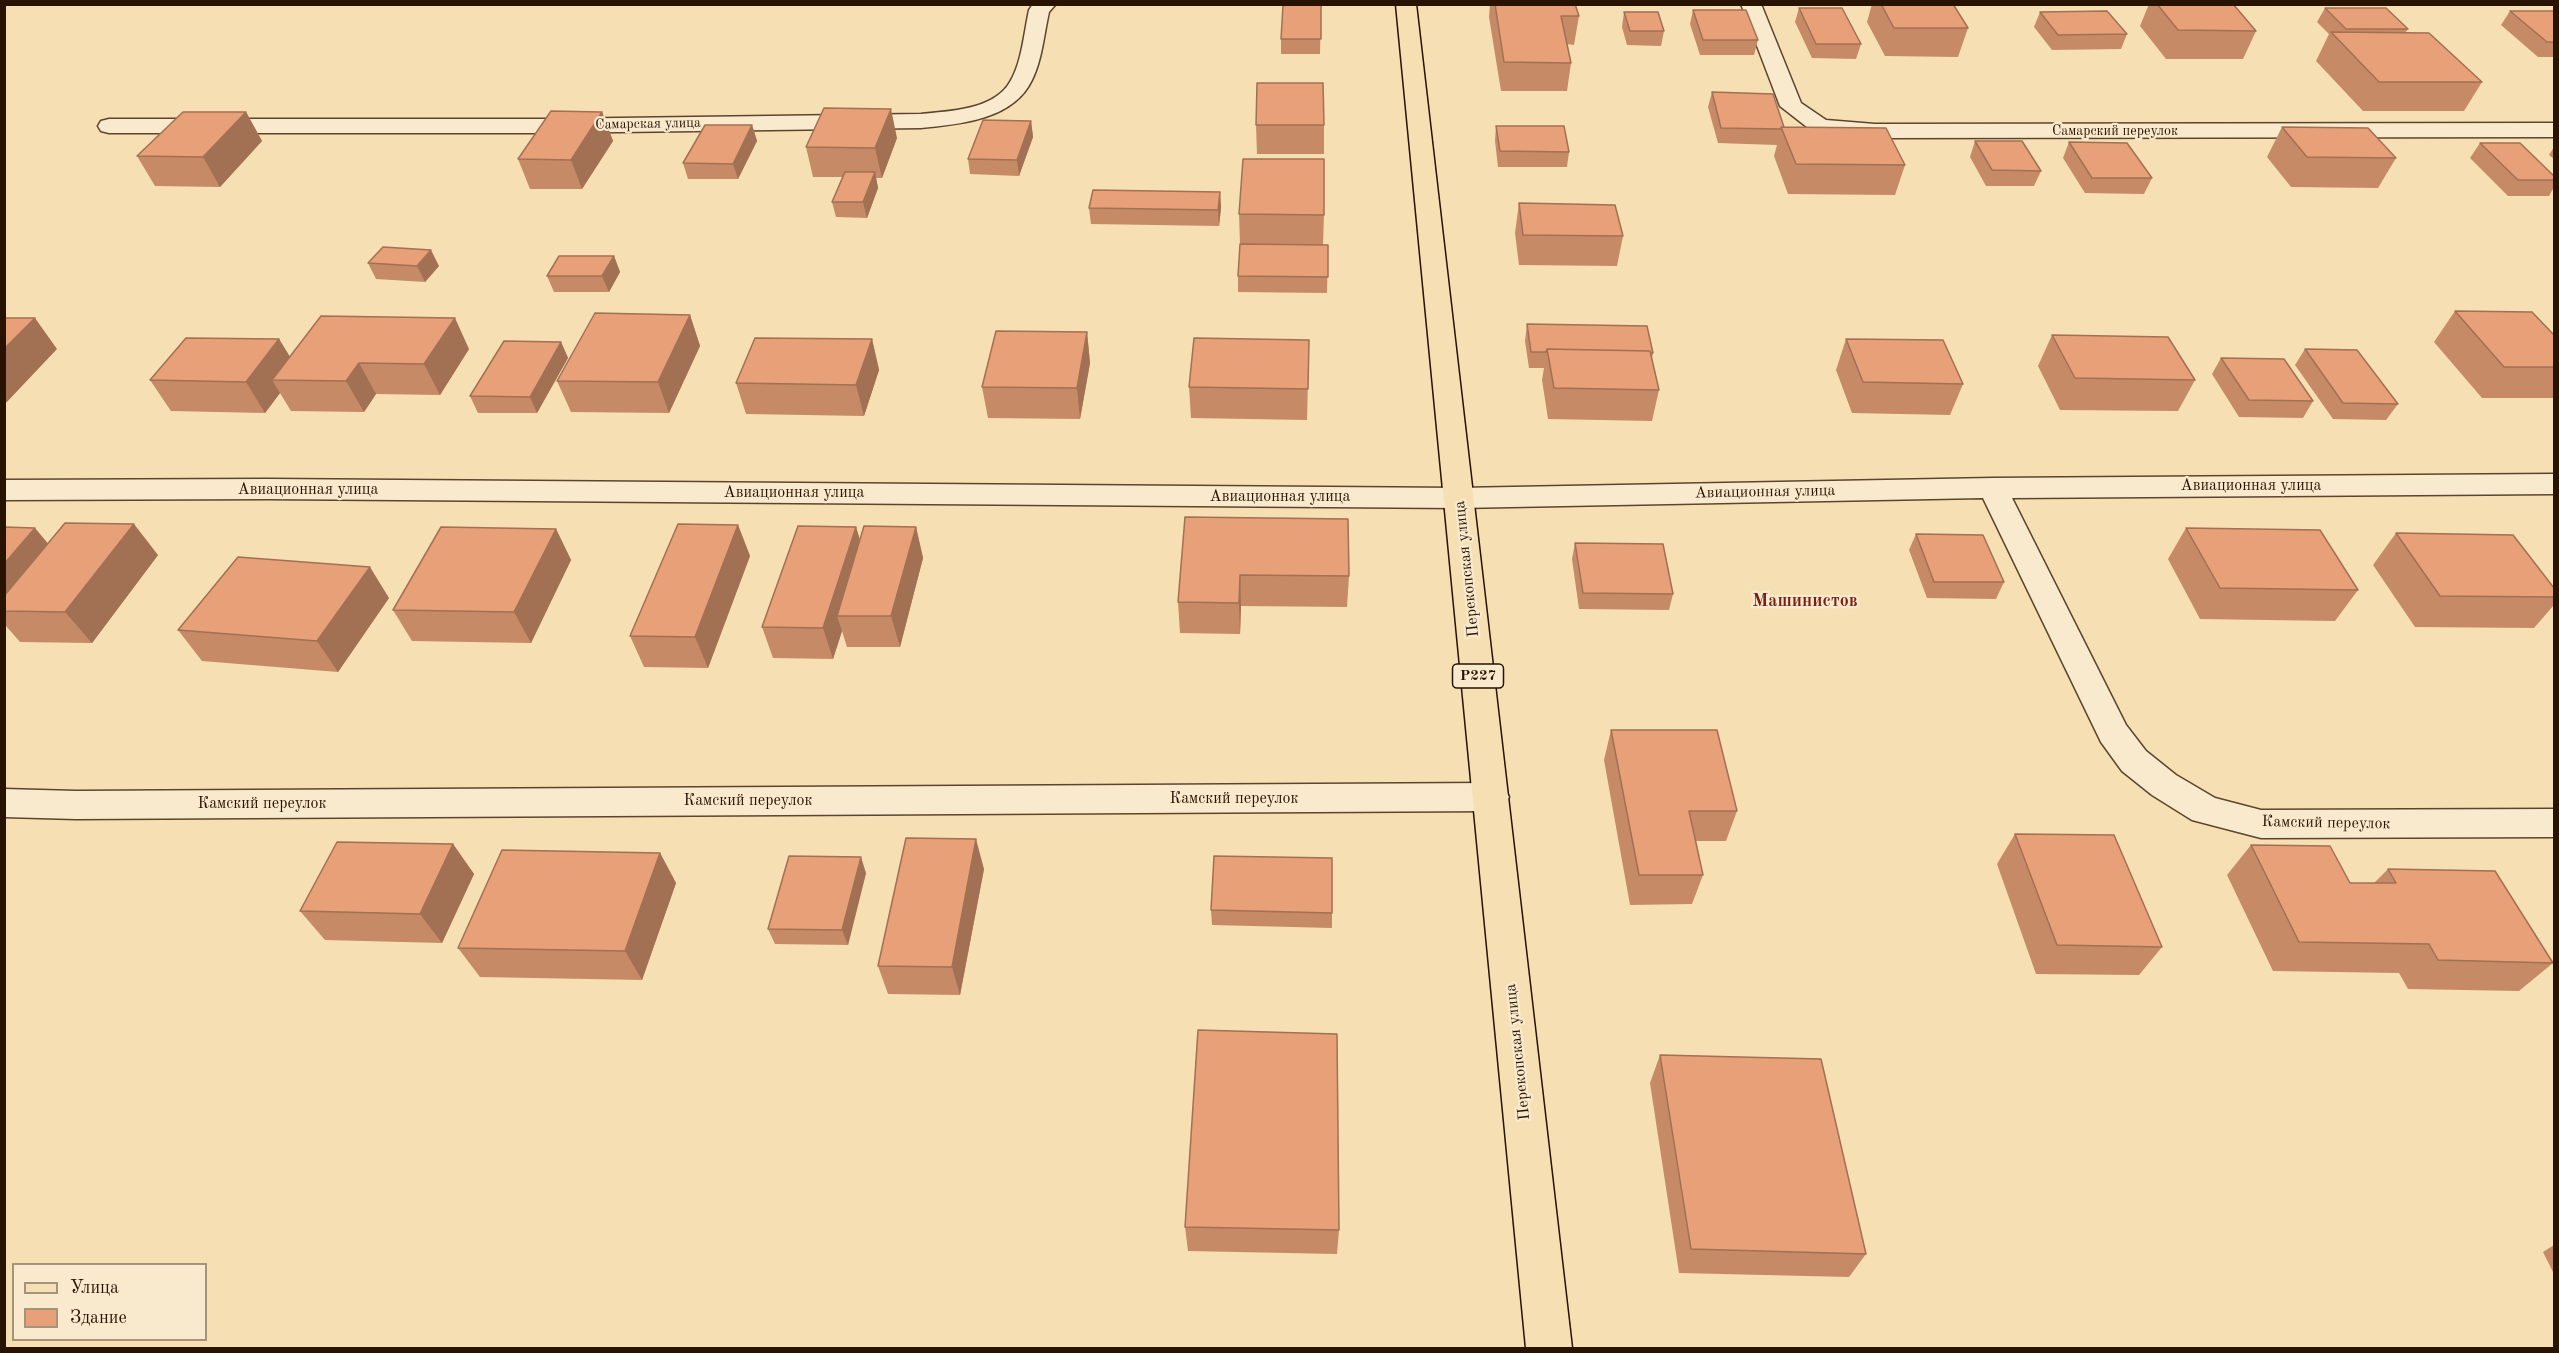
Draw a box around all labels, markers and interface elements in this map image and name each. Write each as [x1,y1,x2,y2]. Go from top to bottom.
street label: Самарская улица [595,115,701,133]
street label: Самарский переулок [2052,123,2178,139]
street label: Авиационная улица [2181,476,2321,496]
street label: Авиационная улица [238,480,378,500]
street label: Авиационная улица [1694,481,1836,503]
street label: Авиационная улица [724,483,864,503]
street label: Авиационная улица [1210,487,1350,507]
street label: Перекопская улица [1450,500,1484,638]
district label: Машинистов [1752,590,1858,612]
road number: Р227 [1452,664,1504,688]
street label: Камский переулок [1170,789,1298,809]
street label: Камский переулок [684,791,812,811]
street label: Камский переулок [198,794,326,814]
street label: Камский переулок [2261,812,2391,834]
street label: Перекопская улица [1501,983,1535,1121]
legend [12,1263,207,1341]
text: Улица [70,1279,119,1297]
text: Здание [70,1309,127,1327]

